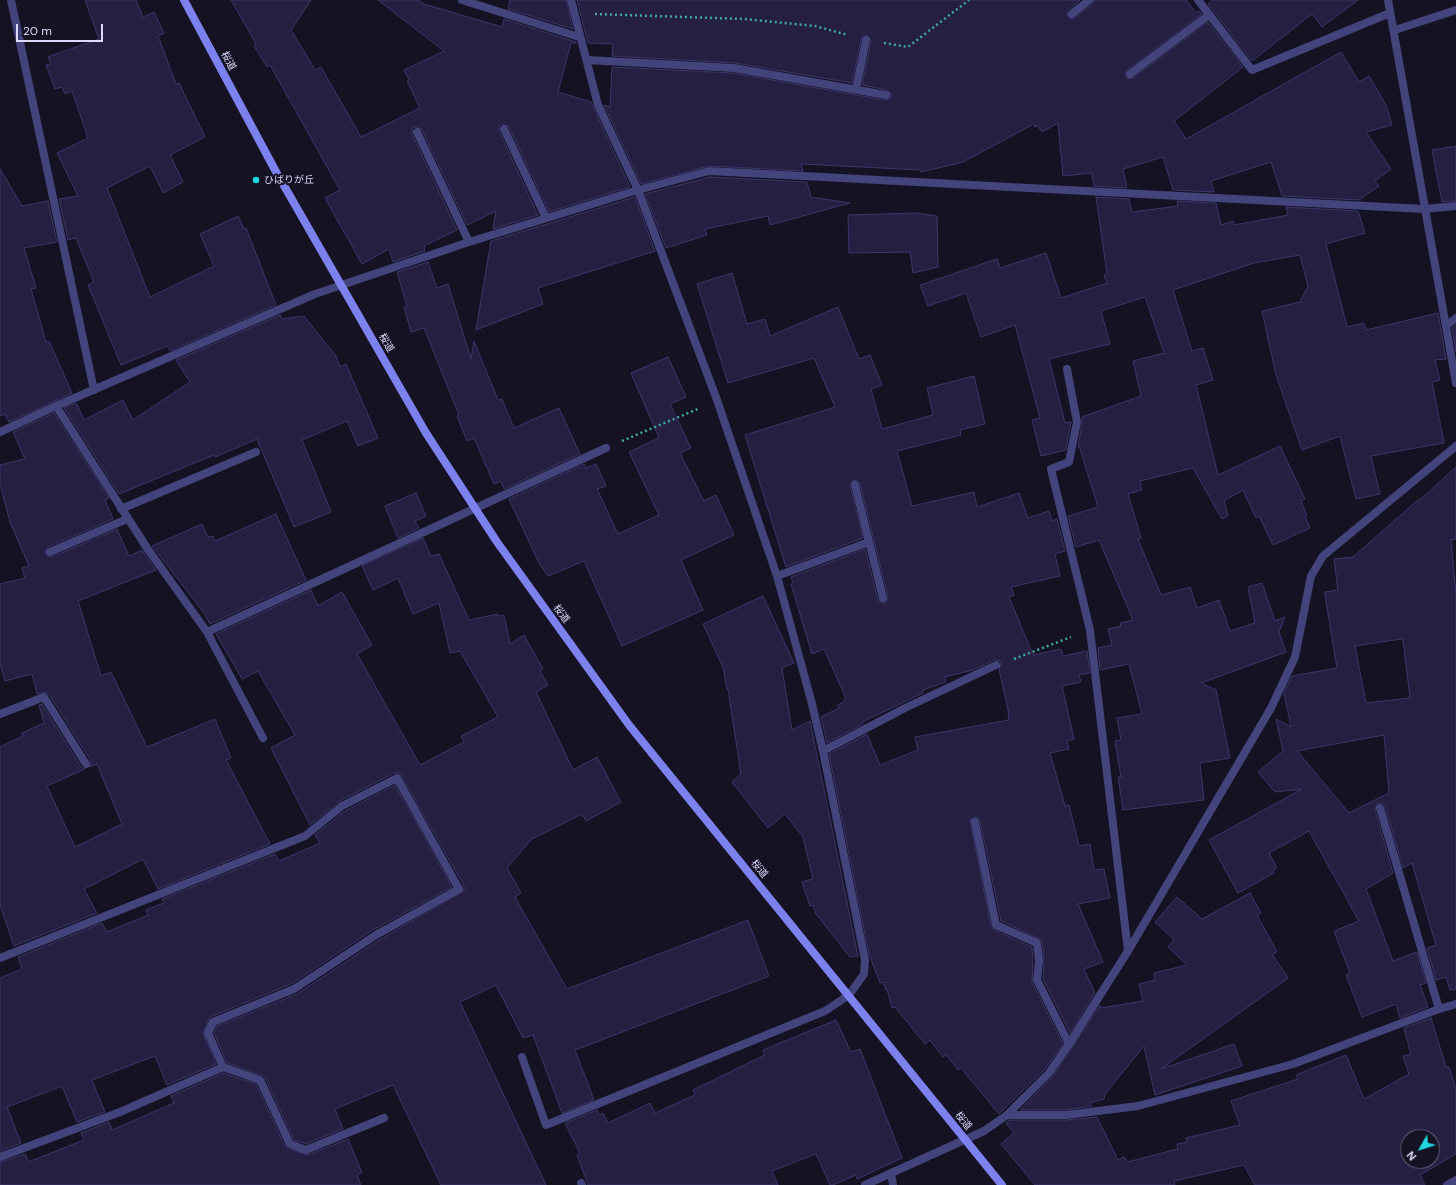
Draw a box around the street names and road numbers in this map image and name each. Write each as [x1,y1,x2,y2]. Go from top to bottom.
street label: 桜道 [218,49,238,73]
street label: 桜道 [376,331,396,355]
street label: 桜道 [550,602,572,626]
street label: 桜道 [748,857,770,881]
street label: 桜道 [952,1109,974,1133]

